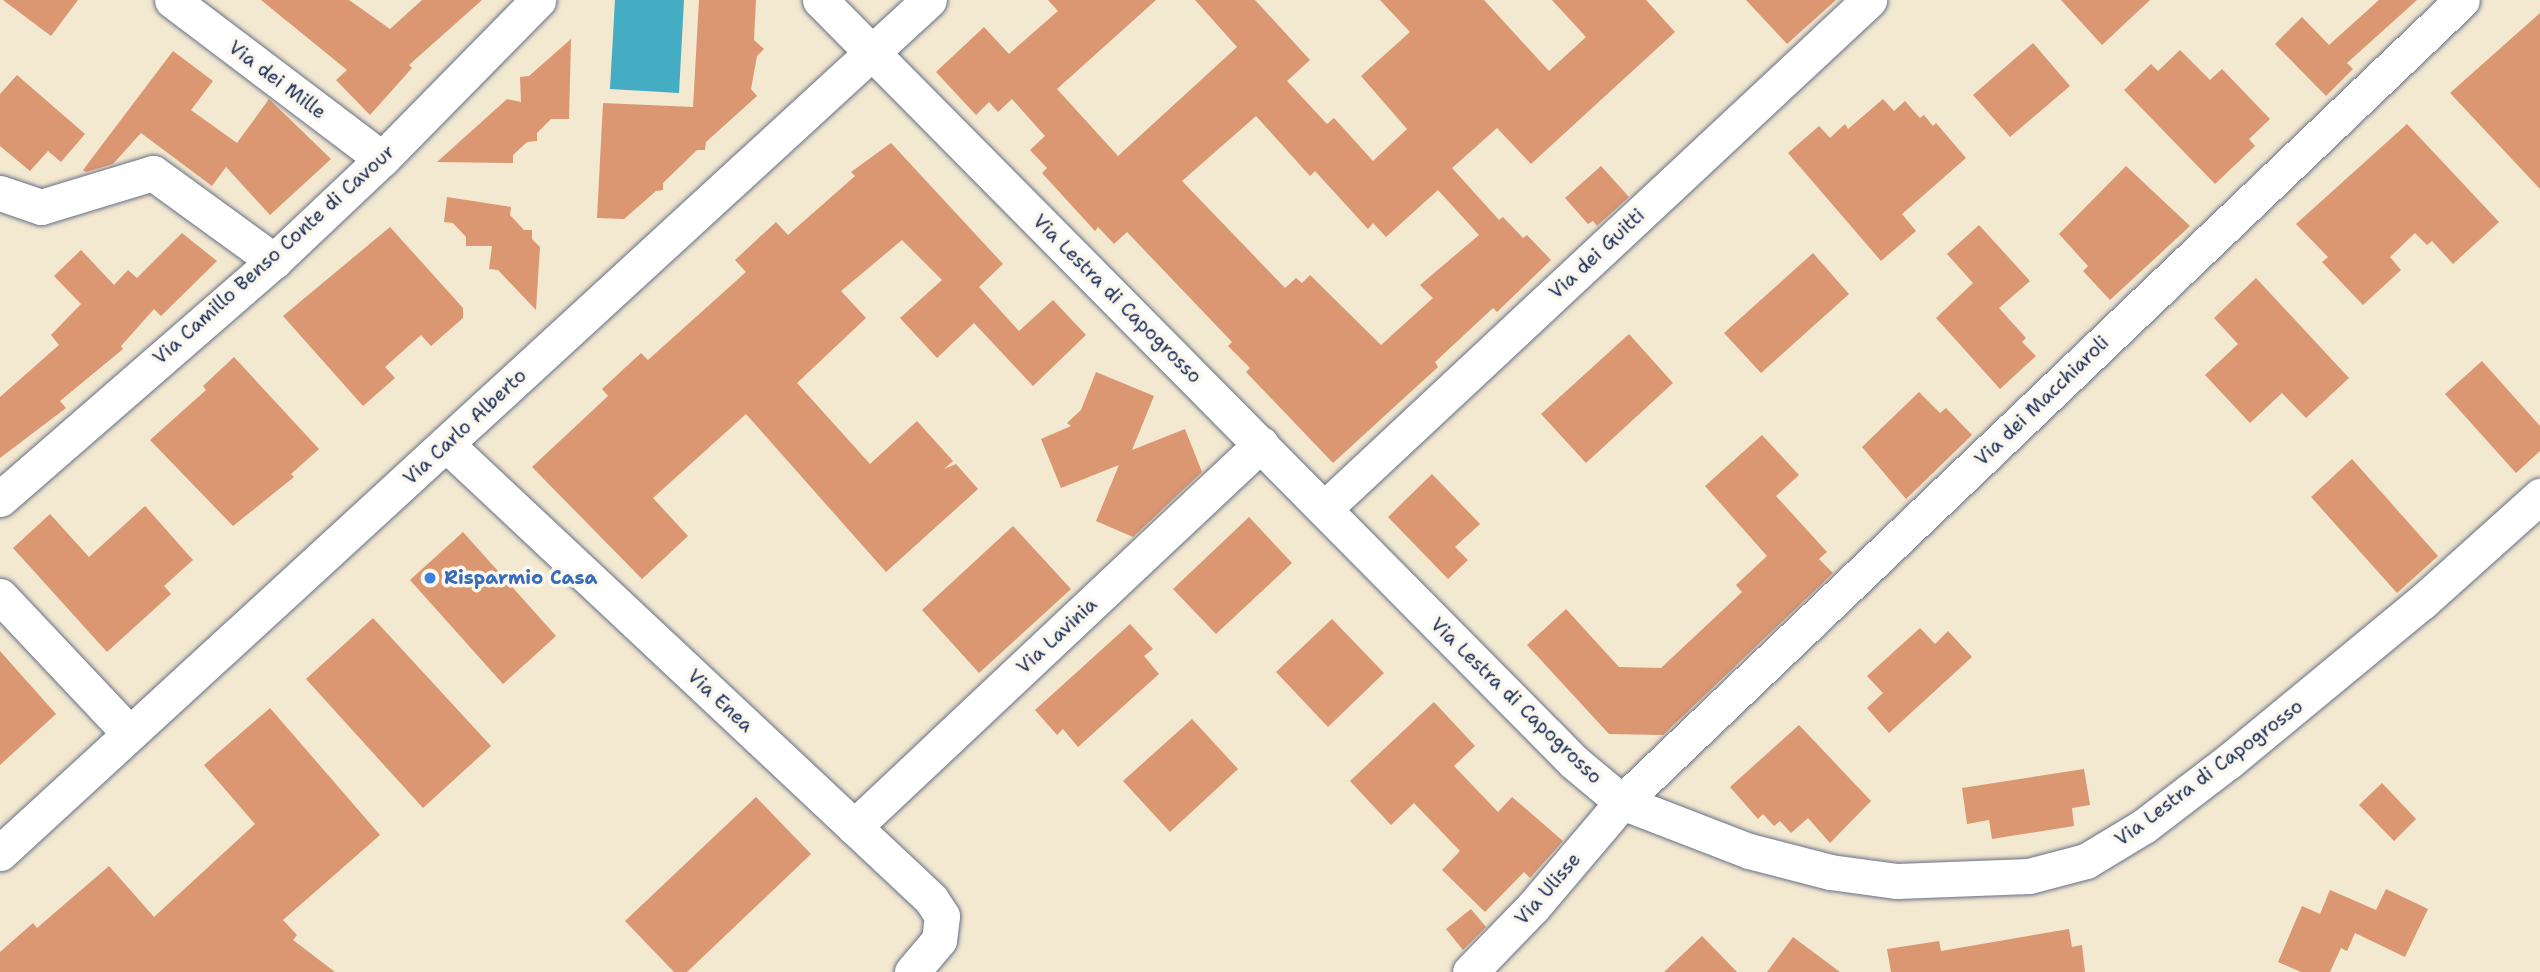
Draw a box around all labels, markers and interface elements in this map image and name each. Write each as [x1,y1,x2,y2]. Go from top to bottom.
street label: Via dei Mille [224,36,330,124]
street label: Via Camillo Benso Conte di Cavour [149,140,399,370]
street label: Via dei Guitti [1545,204,1649,304]
street label: Via Lestra di Capogrosso [1028,210,1206,388]
street label: Via dei Macchiaroli [1970,331,2114,471]
street label: Via Carlo Alberto [399,364,531,490]
place label: Risparmio Casa [444,567,597,589]
marker: Risparmio Casa [422,570,438,586]
street label: Via Lavinia [1012,593,1102,679]
street label: Via Lestra di Capogrosso [1426,613,1606,789]
street label: Via Enea [682,665,758,737]
street label: Via Lestra di Capogrosso [2111,695,2307,851]
street label: Via Ulisse [1510,848,1586,930]

